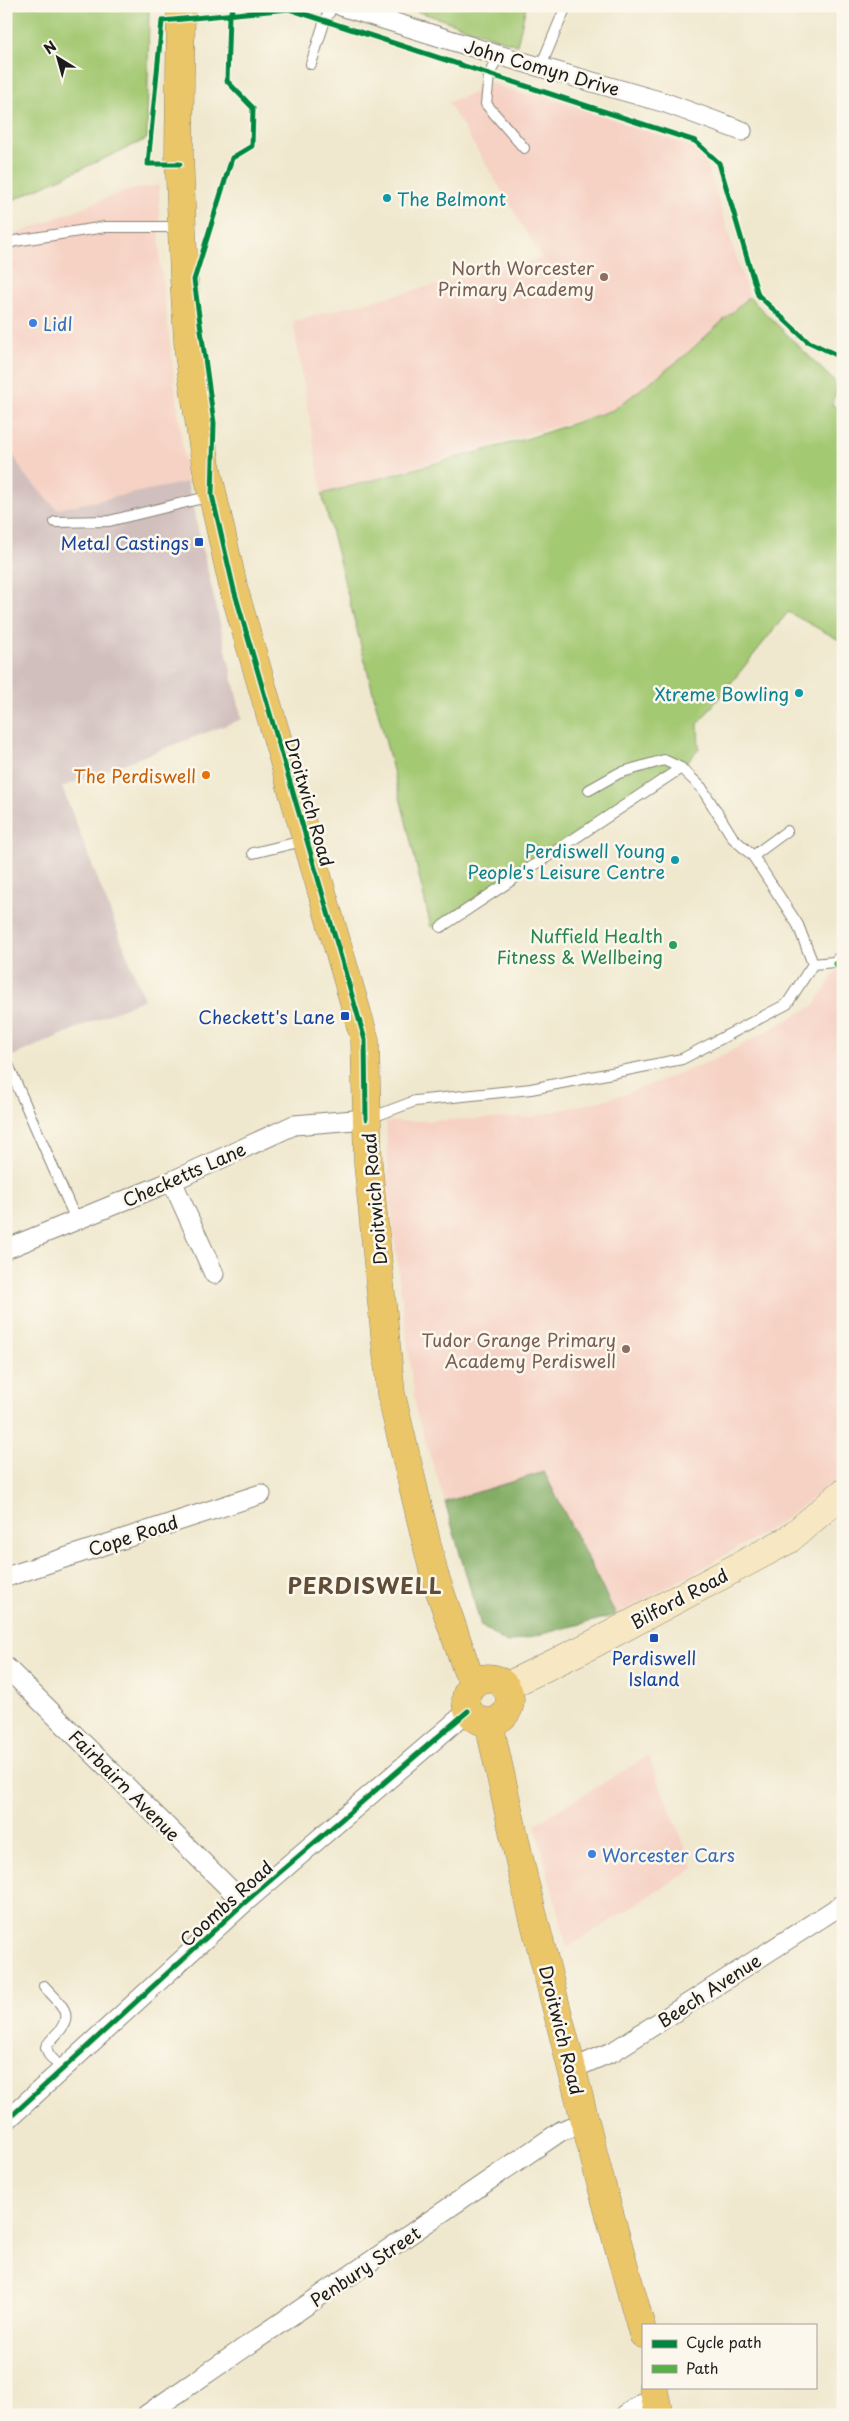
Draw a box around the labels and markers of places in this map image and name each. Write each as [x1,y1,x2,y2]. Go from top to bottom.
place label: The Belmont [397,185,506,212]
marker: The Belmont [381,192,393,204]
place label: North Worcester Primary Academy [437,254,595,302]
marker: North Worcester Primary Academy [598,271,610,283]
place label: Lidl [43,310,73,337]
marker: Lidl [27,317,39,329]
place label: Metal Castings [60,529,189,556]
marker: Metal Castings [193,536,205,548]
place label: Xtreme Bowling [655,680,789,707]
marker: Xtreme Bowling [793,687,805,699]
place label: The Perdiswell [74,762,196,789]
marker: The Perdiswell [200,769,212,781]
place label: Perdiswell Young People's Leisure Centre [467,837,665,885]
marker: Perdiswell Young People's Leisure Centre [669,854,681,866]
place label: Nuffield Health Fitness & Wellbeing [496,922,663,970]
marker: Nuffield Health Fitness & Wellbeing [667,939,679,951]
place label: Checkett's Lane [198,1003,335,1030]
marker: Checkett's Lane [339,1010,351,1022]
place label: Tudor Grange Primary Academy Perdiswell [422,1326,616,1374]
marker: Tudor Grange Primary Academy Perdiswell [620,1343,632,1355]
marker: Perdiswell Island [648,1632,660,1644]
place label: Perdiswell Island [612,1644,696,1692]
place label: Worcester Cars [602,1841,735,1868]
marker: Worcester Cars [586,1848,598,1860]

